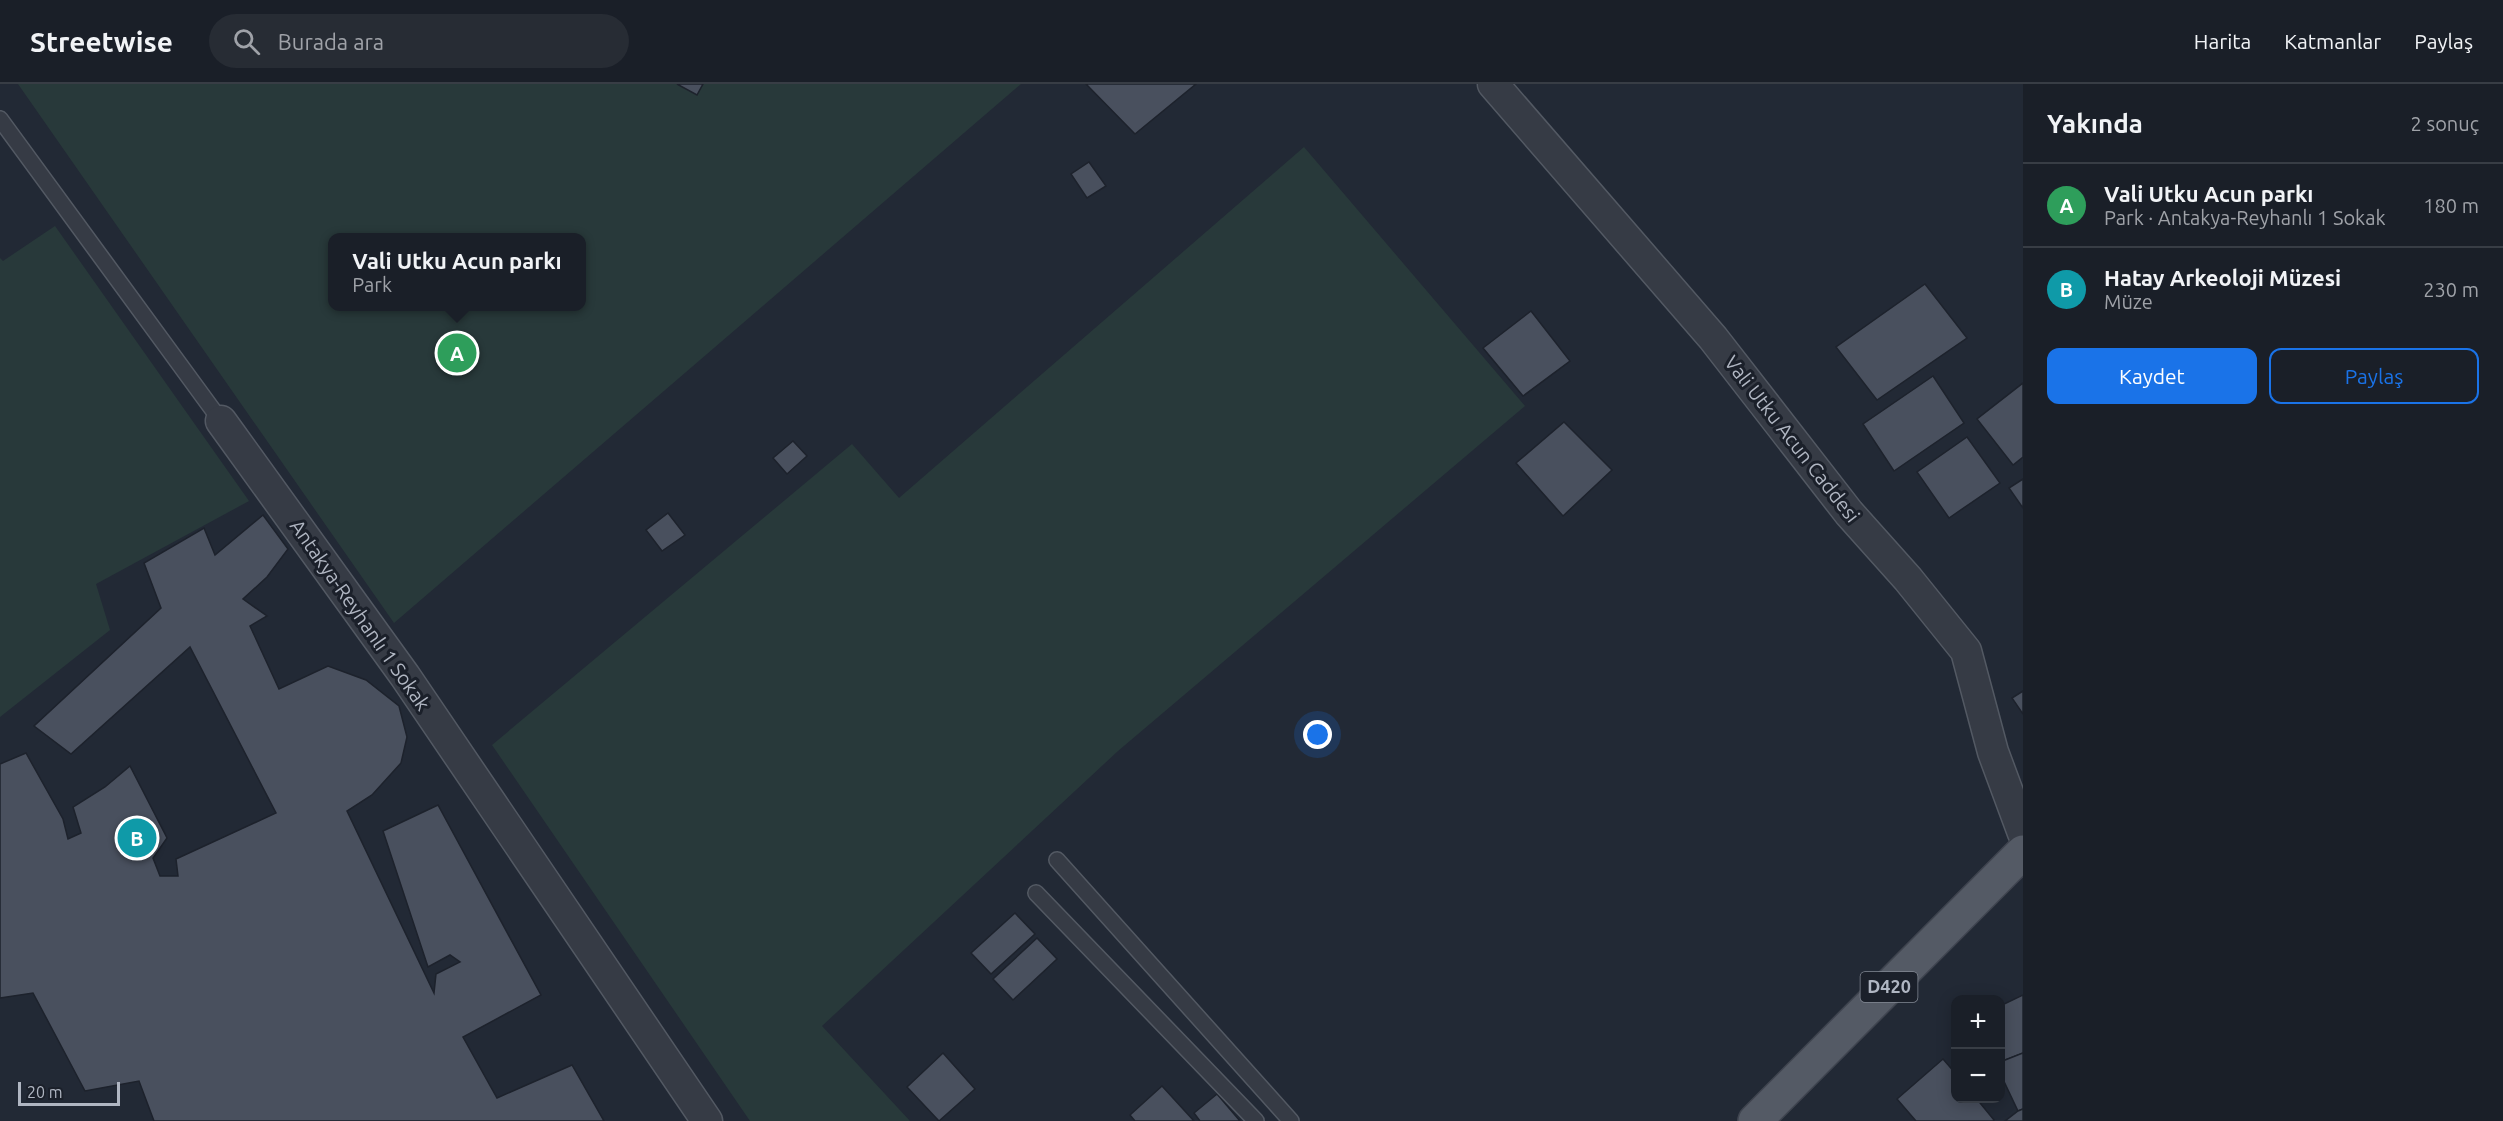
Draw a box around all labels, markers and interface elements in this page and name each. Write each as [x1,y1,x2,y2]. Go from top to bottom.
search box [209,14,629,68]
icon: search [230,25,263,58]
text: Streetwise [30,26,173,57]
text: Burada ara [278,29,384,54]
text: Harita [2194,29,2251,53]
text: Katmanlar [2284,29,2381,53]
text: Paylaş [2414,29,2473,53]
text: Yakında [2047,109,2143,138]
text: 2 sonuç [2411,112,2479,135]
text: Vali Utku Acun parkı [2104,181,2313,206]
text: A [2059,194,2074,217]
text: 180 m [2423,194,2479,217]
text: Park · Antakya-Reyhanlı 1 Sokak [2104,206,2386,229]
popup [328,233,586,311]
text: Vali Utku Acun parkı [352,248,562,273]
text: Hatay Arkeoloji Müzesi [2104,265,2341,290]
text: Park [352,273,392,296]
text: B [2060,278,2073,301]
text: 230 m [2423,278,2479,301]
text: Müze [2104,290,2153,313]
pin: A [438,330,476,376]
button: Kaydet [2047,348,2257,404]
button: Paylaş [2269,348,2479,404]
street label: Vali Utku Acun Caddesi [1720,351,1865,527]
street label: Antakya-Reyhanlı 1 Sokak [286,515,435,715]
your location [1303,720,1332,749]
pin: B [118,816,156,861]
road number: D420 [1860,972,1918,1002]
map controls [1951,995,2005,1103]
button: + [1951,995,2005,1049]
button: − [1951,1049,2005,1103]
scale bar [18,1079,120,1106]
text: 20 m [27,1083,63,1101]

